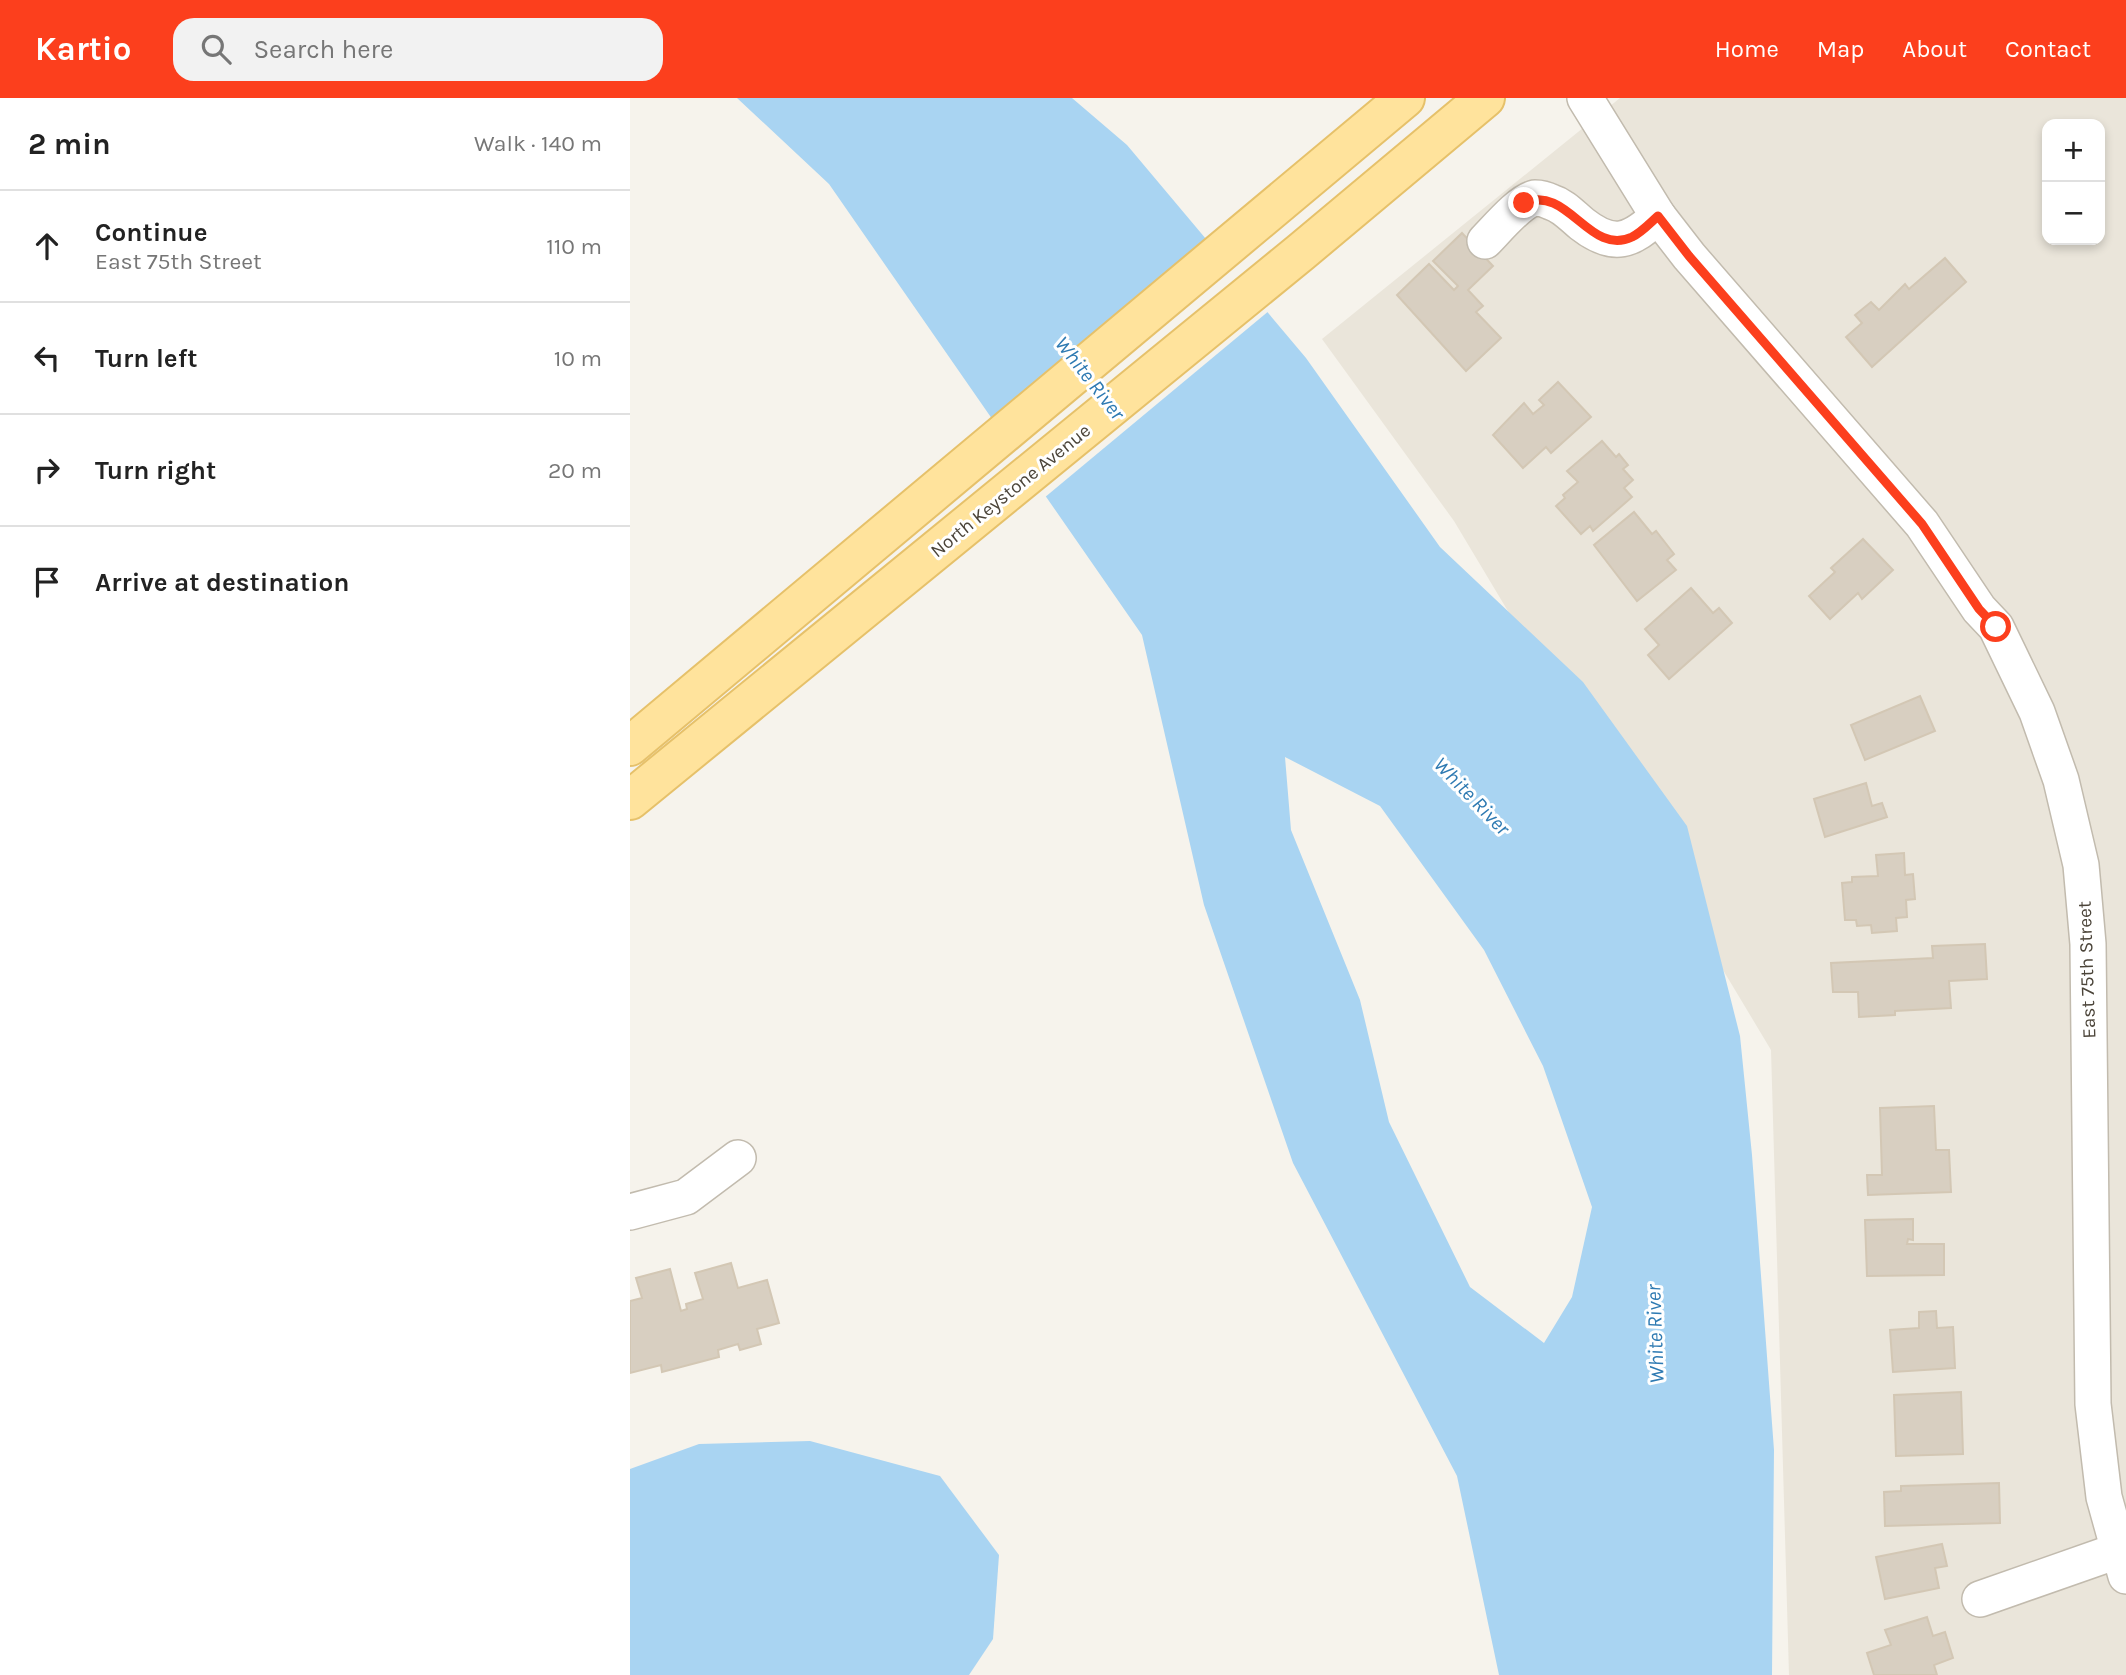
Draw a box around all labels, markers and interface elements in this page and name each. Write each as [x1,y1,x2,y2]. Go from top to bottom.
search box [173,18,663,81]
text: Kartio [35,30,131,68]
icon: search [197,30,235,68]
text: Search here [253,34,393,65]
text: Home [1715,35,1779,63]
text: Map [1817,35,1864,63]
text: About [1902,35,1967,63]
text: Contact [2005,35,2091,63]
map controls [2042,119,2105,245]
button: + [2042,119,2105,182]
text: 2 min [28,126,111,162]
text: Walk · 140 m [474,130,602,157]
button: − [2042,182,2105,245]
route end [1508,187,1539,218]
text: Continue [95,217,207,248]
icon: ahead [28,227,66,265]
text: 110 m [546,233,602,260]
text: East 75th Street [95,248,262,275]
water label: White River [1050,332,1130,425]
icon: left [28,339,66,377]
text: Turn left [95,343,197,374]
text: 10 m [554,345,602,372]
street label: North Keystone Avenue [926,420,1095,562]
icon: right [28,451,66,489]
text: Turn right [95,455,216,486]
text: 20 m [548,457,602,484]
icon: arrive [28,563,66,601]
text: Arrive at destination [95,567,349,598]
route start [1980,611,2011,642]
water label: White River [1429,752,1516,841]
street label: East 75th Street [2074,901,2100,1039]
water label: White River [1641,1283,1669,1384]

